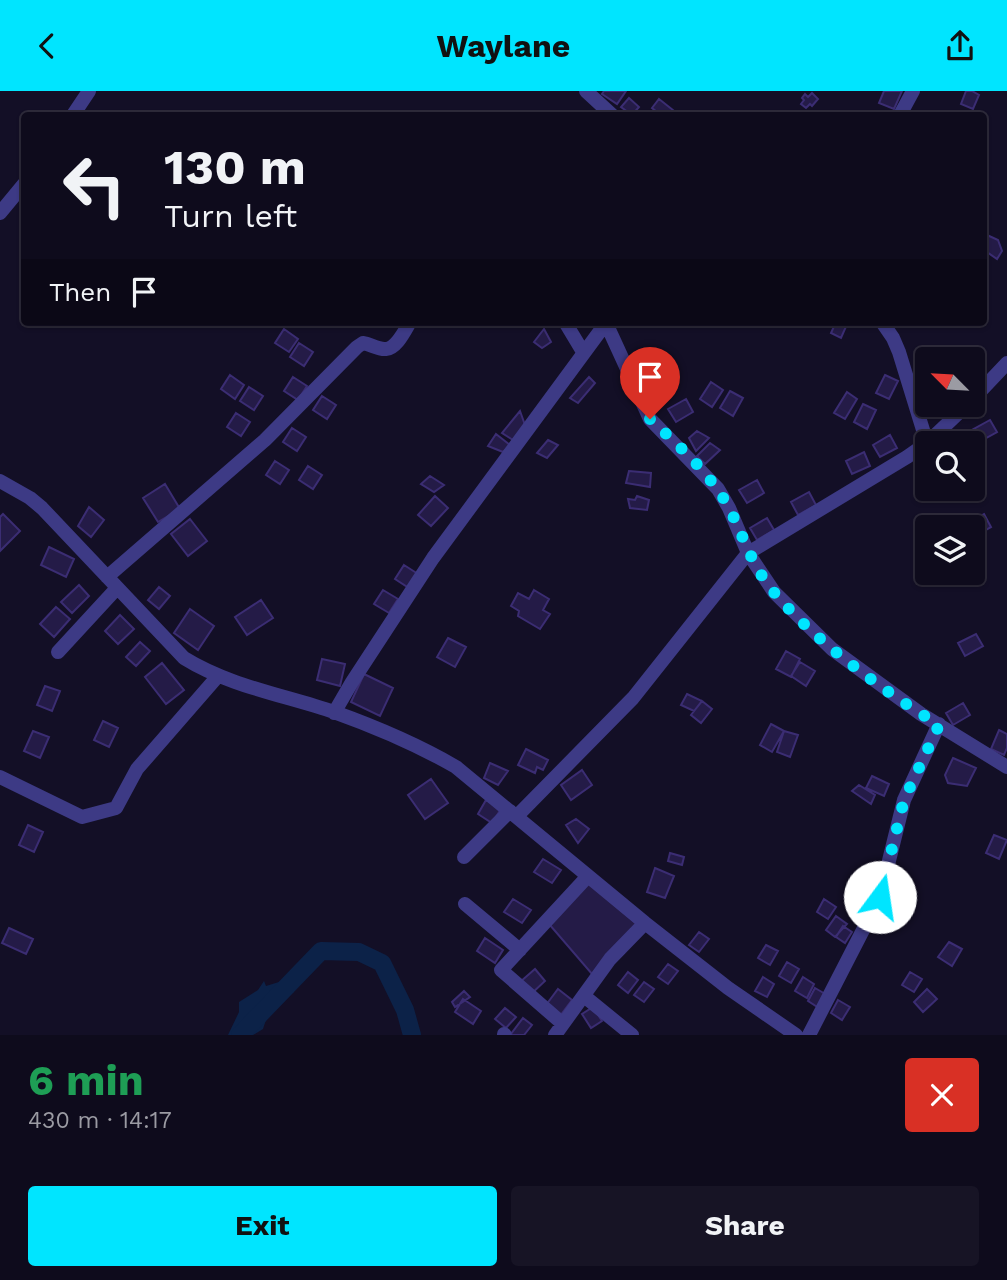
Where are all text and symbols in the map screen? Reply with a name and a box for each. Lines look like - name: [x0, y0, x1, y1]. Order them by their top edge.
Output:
- icon: back: [28, 27, 66, 65]
- text: Waylane: [437, 27, 570, 65]
- icon: share: [941, 27, 979, 65]
- text: 130 m: [164, 138, 306, 196]
- icon: left: [49, 140, 140, 231]
- text: Turn left: [164, 197, 297, 235]
- icon: arrive: [125, 273, 163, 311]
- text: Then: [49, 277, 111, 307]
- pin: [620, 347, 680, 419]
- north arrow: [915, 347, 985, 417]
- map controls: [915, 347, 985, 585]
- icon: arrive: [631, 358, 669, 396]
- button: search: [915, 431, 985, 501]
- button: layers: [915, 515, 985, 585]
- position arrow: [843, 860, 917, 934]
- text: 6 min: [28, 1056, 144, 1105]
- button: close: [905, 1058, 979, 1132]
- text: 430 m · 14:17: [28, 1107, 172, 1134]
- button: Exit: [28, 1186, 497, 1266]
- button: Share: [511, 1186, 979, 1266]

